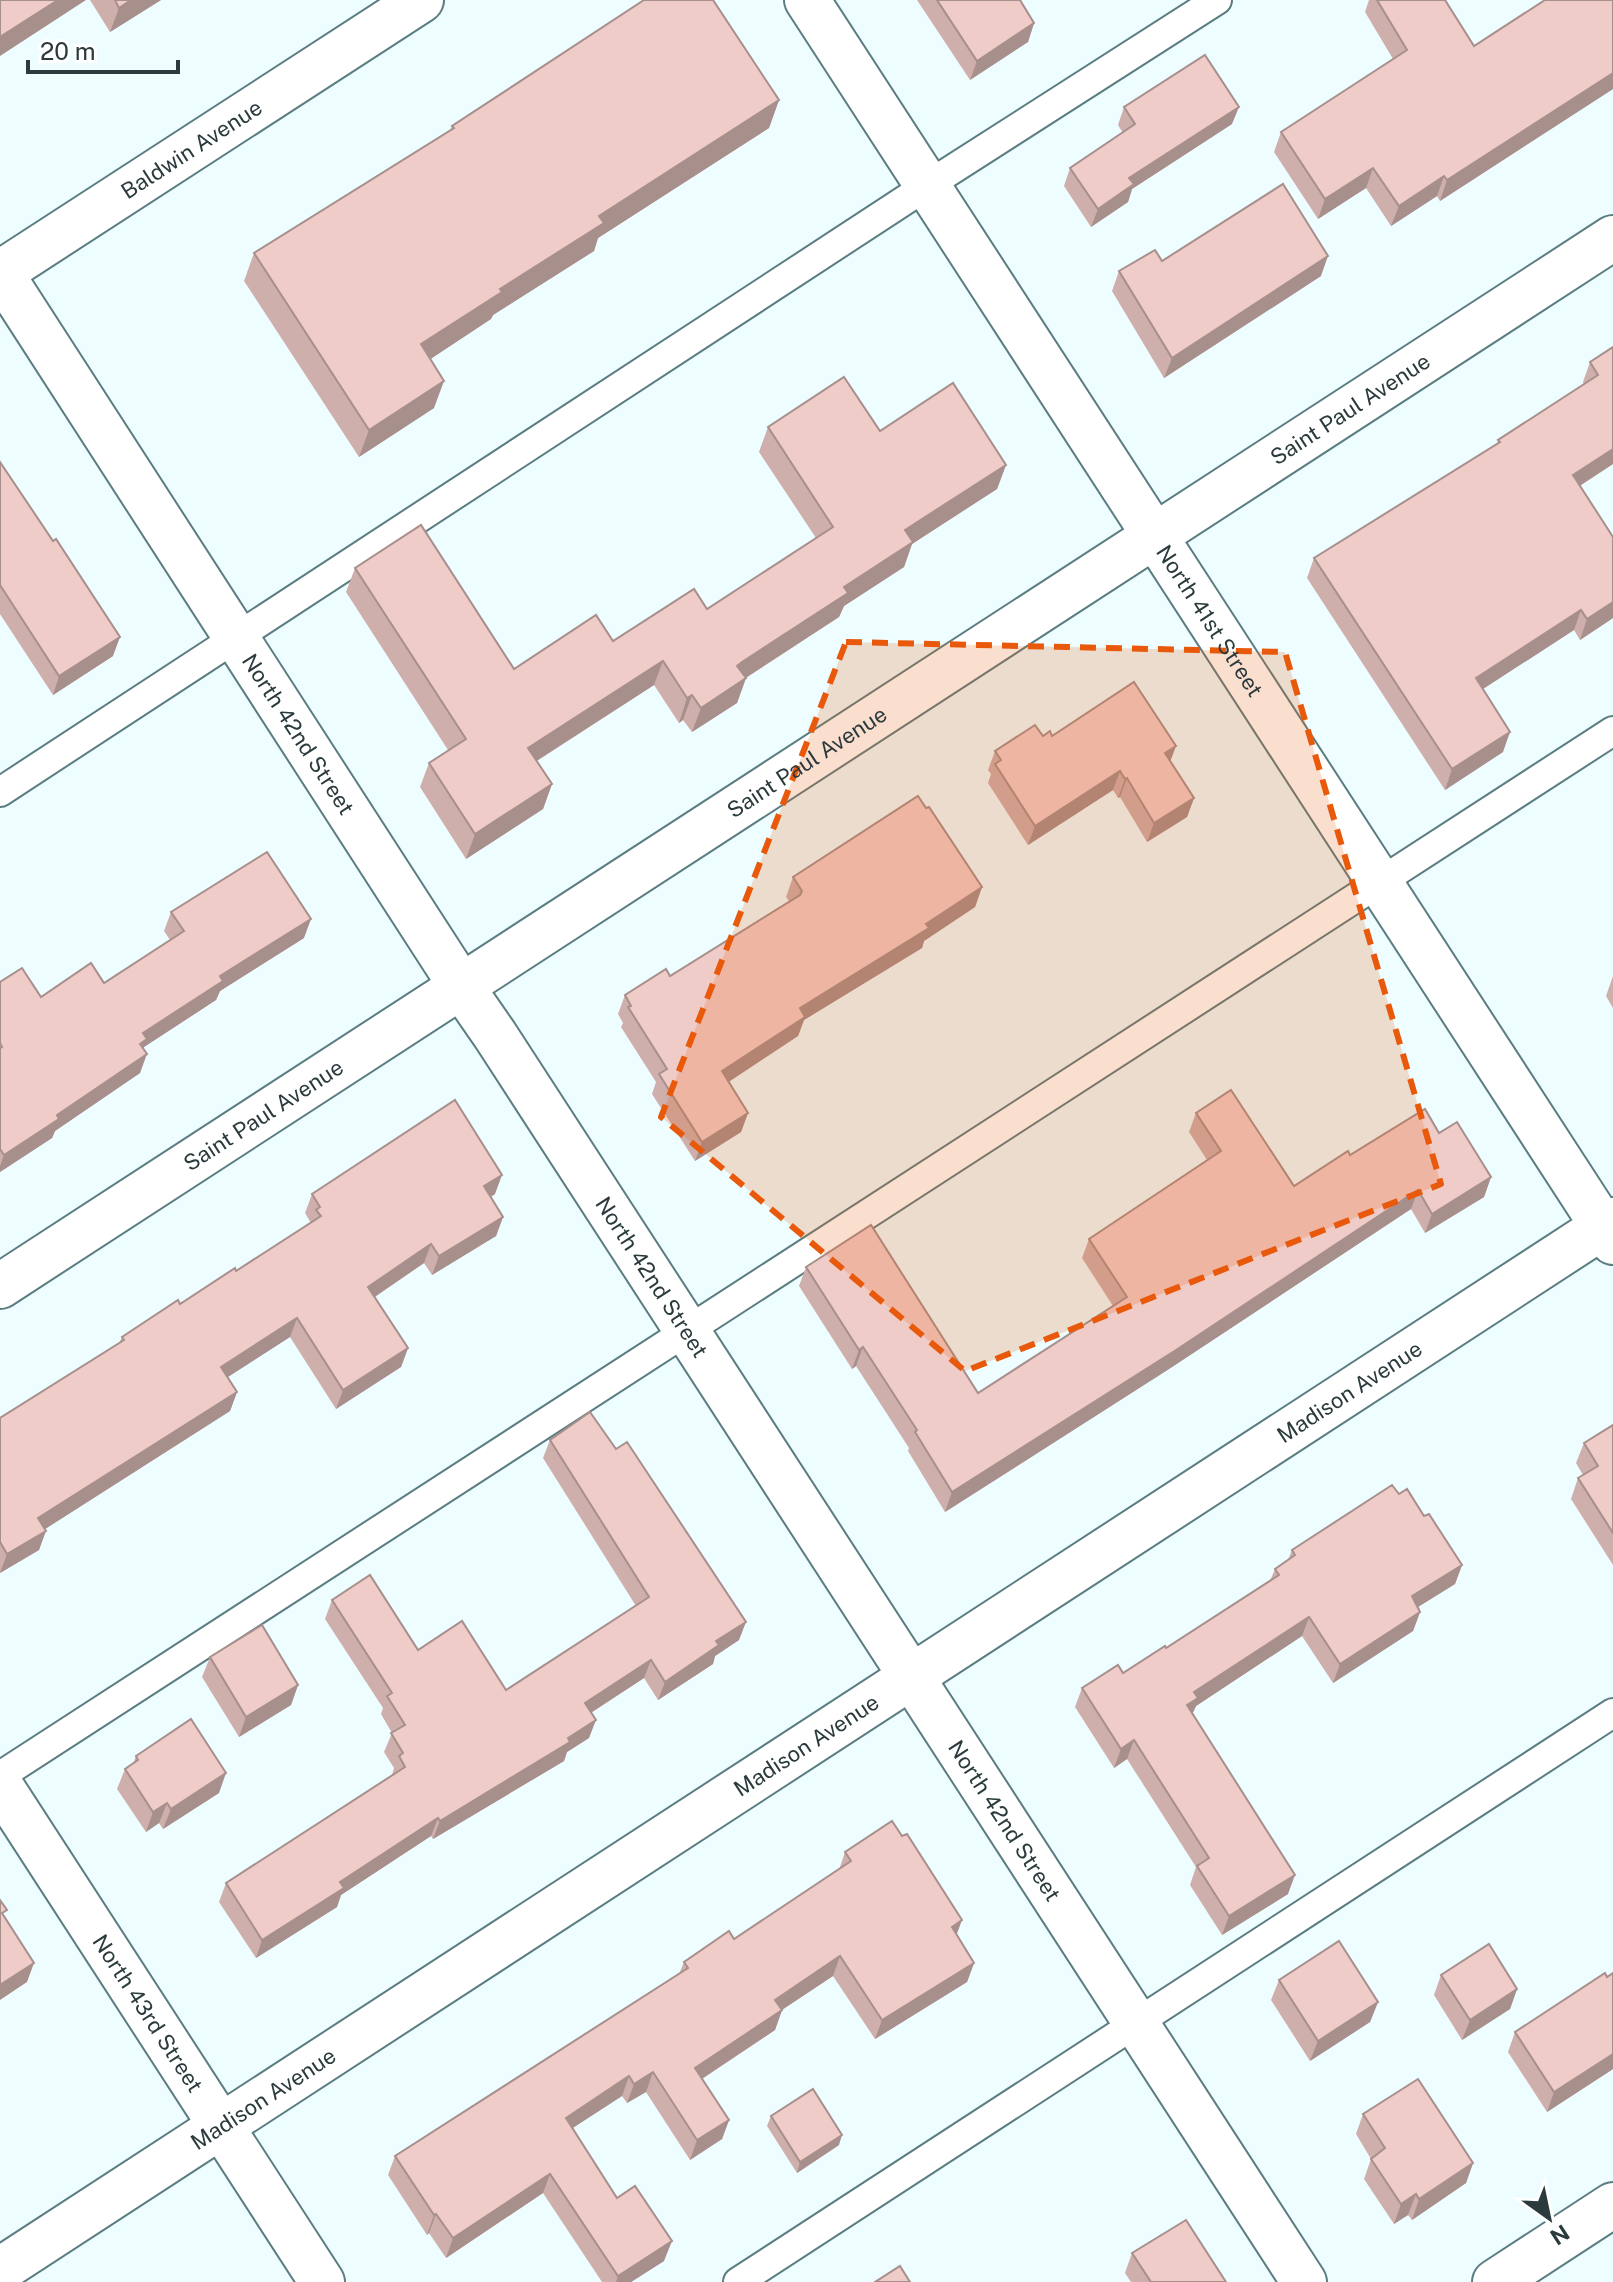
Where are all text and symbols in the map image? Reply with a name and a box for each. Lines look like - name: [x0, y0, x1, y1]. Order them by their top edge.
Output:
- scale bar: [28, 24, 178, 74]
- text: 20 m: [40, 37, 96, 65]
- street label: Baldwin Avenue: [116, 94, 267, 204]
- street label: Saint Paul Avenue: [1265, 348, 1435, 470]
- street label: North 41st Street: [1151, 540, 1269, 702]
- street label: North 42nd Street: [237, 649, 360, 819]
- street label: Saint Paul Avenue: [722, 701, 891, 823]
- street label: Saint Paul Avenue: [179, 1054, 348, 1176]
- street label: North 42nd Street: [590, 1192, 714, 1362]
- street label: Madison Avenue: [1272, 1335, 1427, 1448]
- street label: Madison Avenue: [729, 1689, 884, 1802]
- street label: North 42nd Street: [943, 1735, 1066, 1906]
- street label: North 43rd Street: [87, 1930, 208, 2097]
- street label: Madison Avenue: [186, 2042, 340, 2155]
- north arrow: [1509, 2178, 1589, 2258]
- text: N: [1546, 2219, 1574, 2250]

